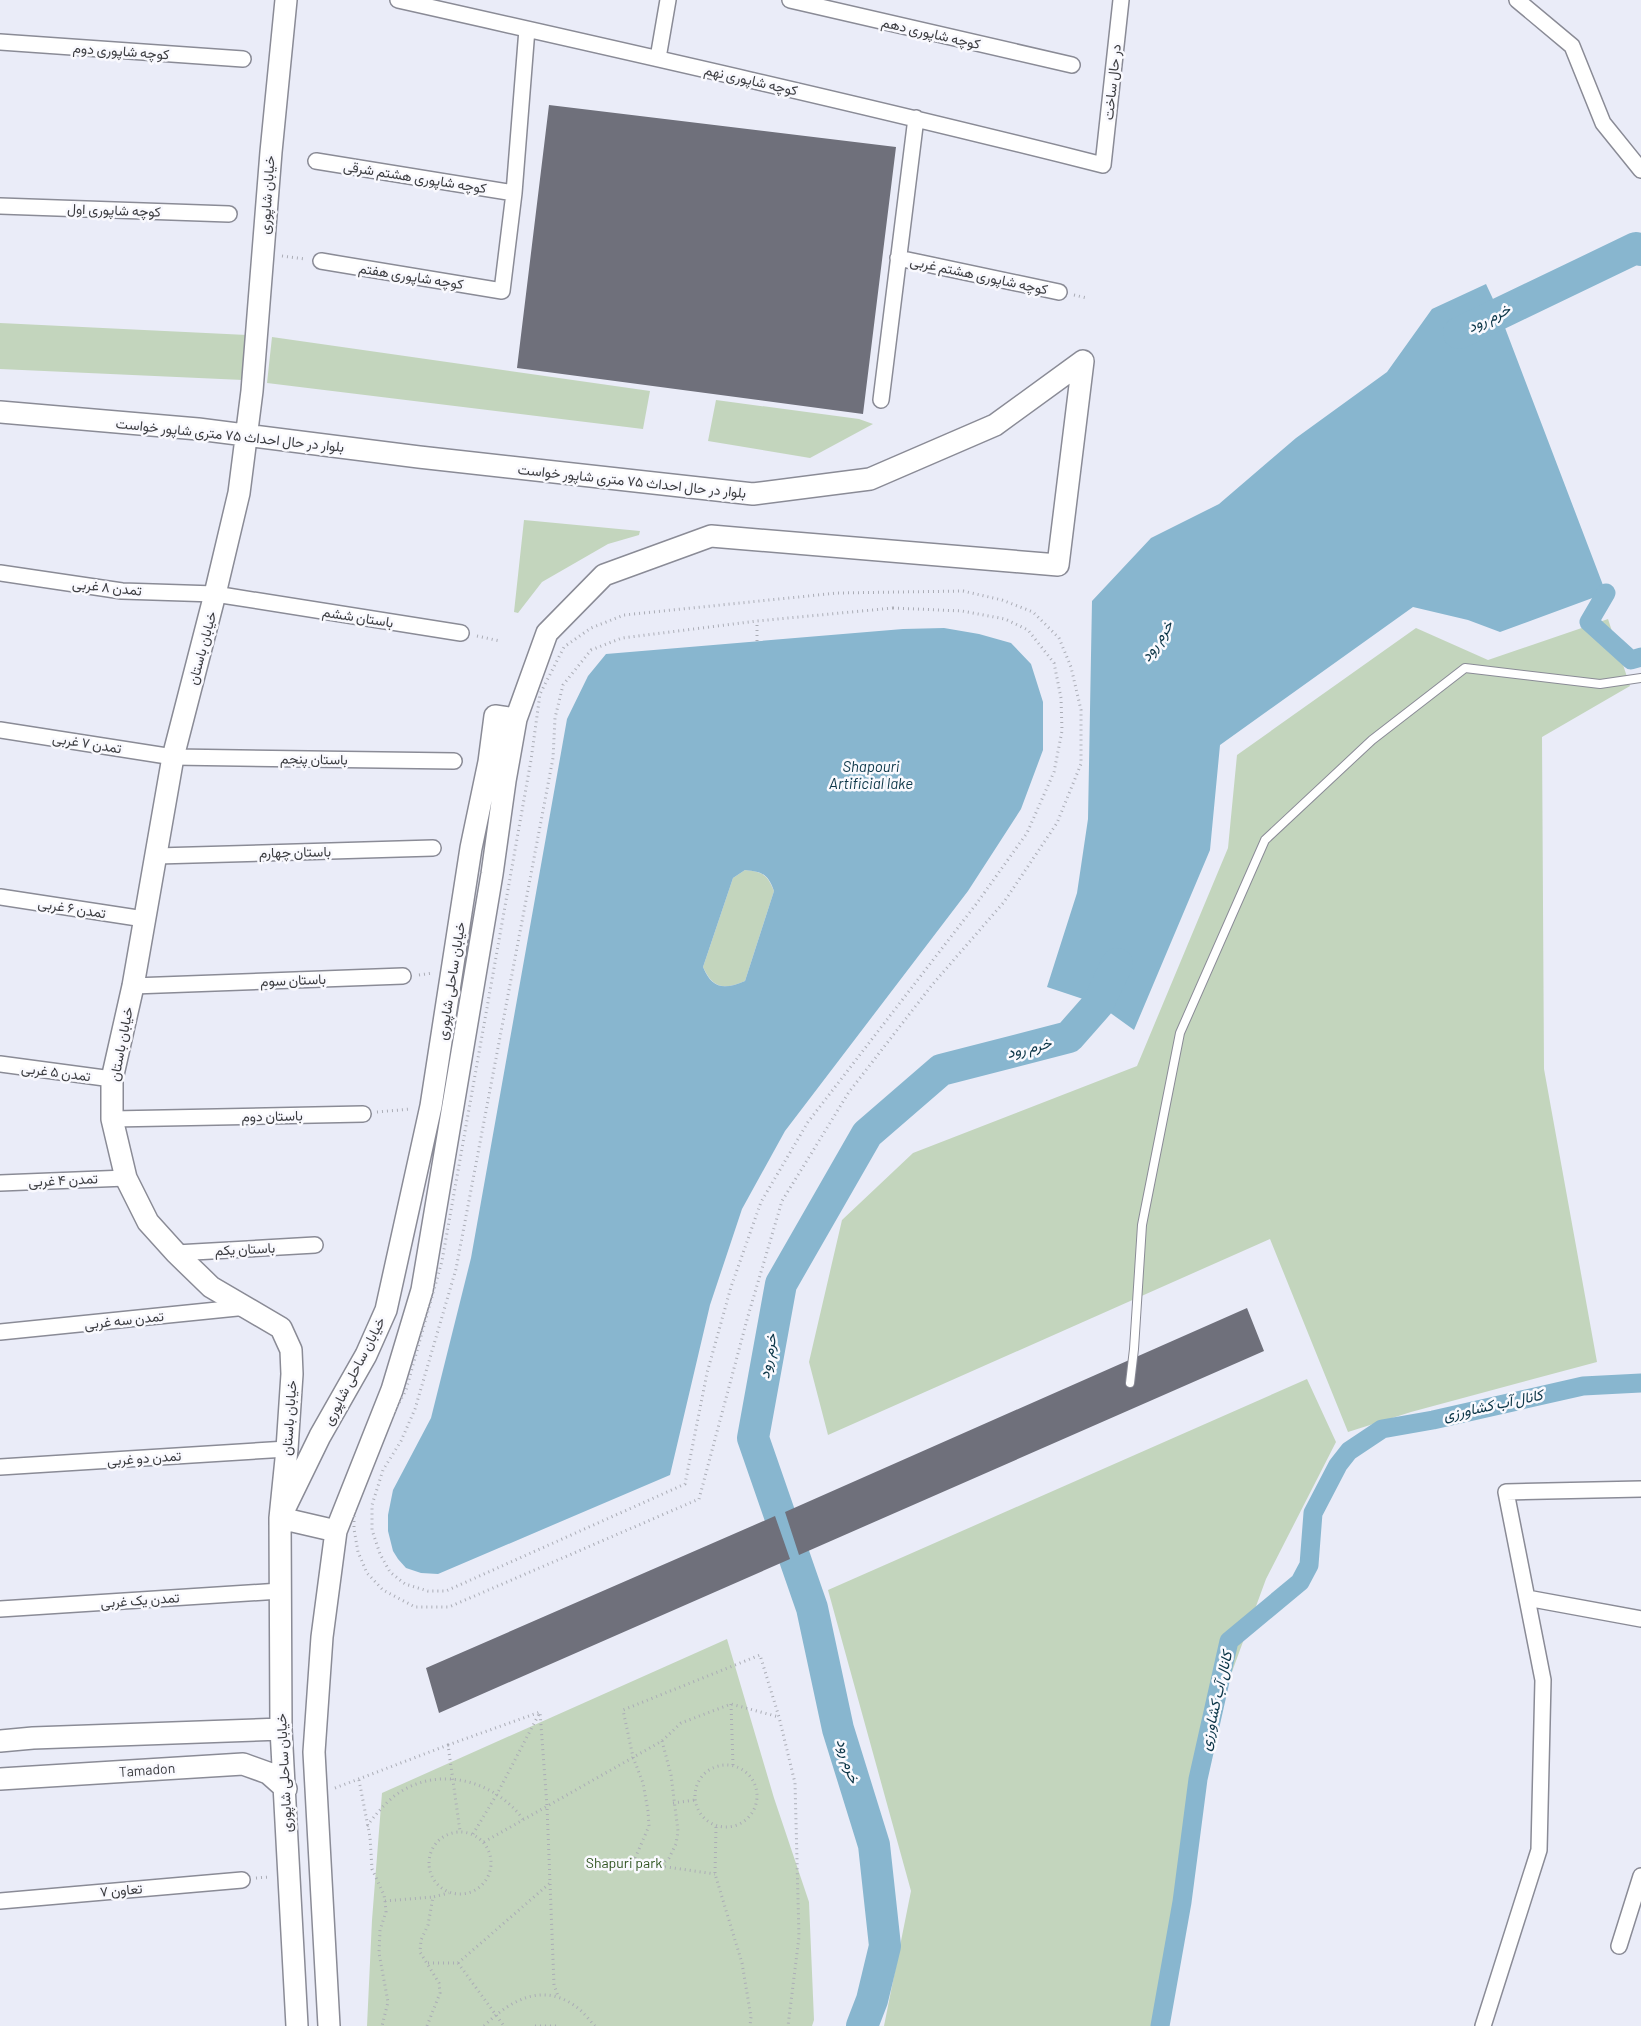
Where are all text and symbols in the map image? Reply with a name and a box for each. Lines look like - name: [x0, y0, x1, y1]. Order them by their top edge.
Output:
- street label: کوچه شاپوری دهم: [880, 13, 982, 54]
- street label: کوچه شاپوری دوم: [72, 39, 170, 64]
- street label: در حال ساخت: [1099, 43, 1126, 121]
- street label: کوچه شاپوری نهم: [702, 61, 799, 100]
- street label: خیابان شاپوری: [255, 155, 280, 235]
- street label: کوچه شاپوری هشتم شرقی: [342, 157, 488, 198]
- street label: کوچه شاپوری اول: [67, 199, 161, 222]
- street label: کوچه شاپوری هشتم غربی: [908, 252, 1050, 299]
- street label: کوچه شاپوری هفتم: [357, 259, 465, 294]
- water label: خرم رود: [1464, 299, 1515, 337]
- street label: بلوار در حال احداث ۷۵ متری شاپور خواست: [115, 414, 345, 457]
- street label: بلوار در حال احداث ۷۵ متری شاپور خواست: [517, 460, 747, 503]
- street label: تمدن ۸ غربی: [71, 574, 143, 600]
- street label: باستان ششم: [321, 602, 395, 632]
- street label: خیابان باستان: [184, 609, 220, 687]
- water label: خرم رود: [1136, 616, 1178, 665]
- street label: تمدن ۷ غربی: [51, 729, 123, 757]
- street label: باستان پنجم: [280, 749, 348, 770]
- water label: Shapouri Artificial lake: [829, 757, 913, 792]
- street label: باستان چهارم: [259, 842, 331, 863]
- street label: تمدن ۶ غربی: [37, 894, 107, 922]
- street label: خیابان ساحلی شاپوری: [433, 921, 470, 1041]
- street label: باستان سوم: [260, 970, 326, 990]
- street label: خیابان باستان: [105, 1005, 137, 1083]
- water label: خرم رود: [1005, 1033, 1054, 1063]
- street label: تمدن ۵ غربی: [20, 1059, 92, 1085]
- street label: باستان دوم: [241, 1106, 303, 1126]
- street label: تمدن ۴ غربی: [28, 1169, 98, 1191]
- street label: باستان یکم: [214, 1238, 276, 1260]
- street label: تمدن سه غربی: [83, 1307, 165, 1333]
- street label: خیابان ساحلی شاپوری: [319, 1314, 390, 1429]
- water label: خرم رود: [754, 1331, 782, 1380]
- street label: خیابان باستان: [277, 1380, 301, 1456]
- water label: کانال آب کشاورزی: [1441, 1384, 1547, 1424]
- street label: تمدن دو غربی: [106, 1446, 182, 1470]
- street label: تمدن یک غربی: [100, 1588, 180, 1612]
- water label: کانال آب کشاورزی: [1195, 1647, 1237, 1752]
- street label: خیابان ساحلی شاپوری: [272, 1713, 297, 1833]
- water label: خرم رود: [832, 1736, 864, 1786]
- street label: Tamadon: [118, 1759, 176, 1780]
- park label: Shapuri park: [586, 1854, 662, 1871]
- street label: تعاون ۷: [99, 1879, 143, 1901]

